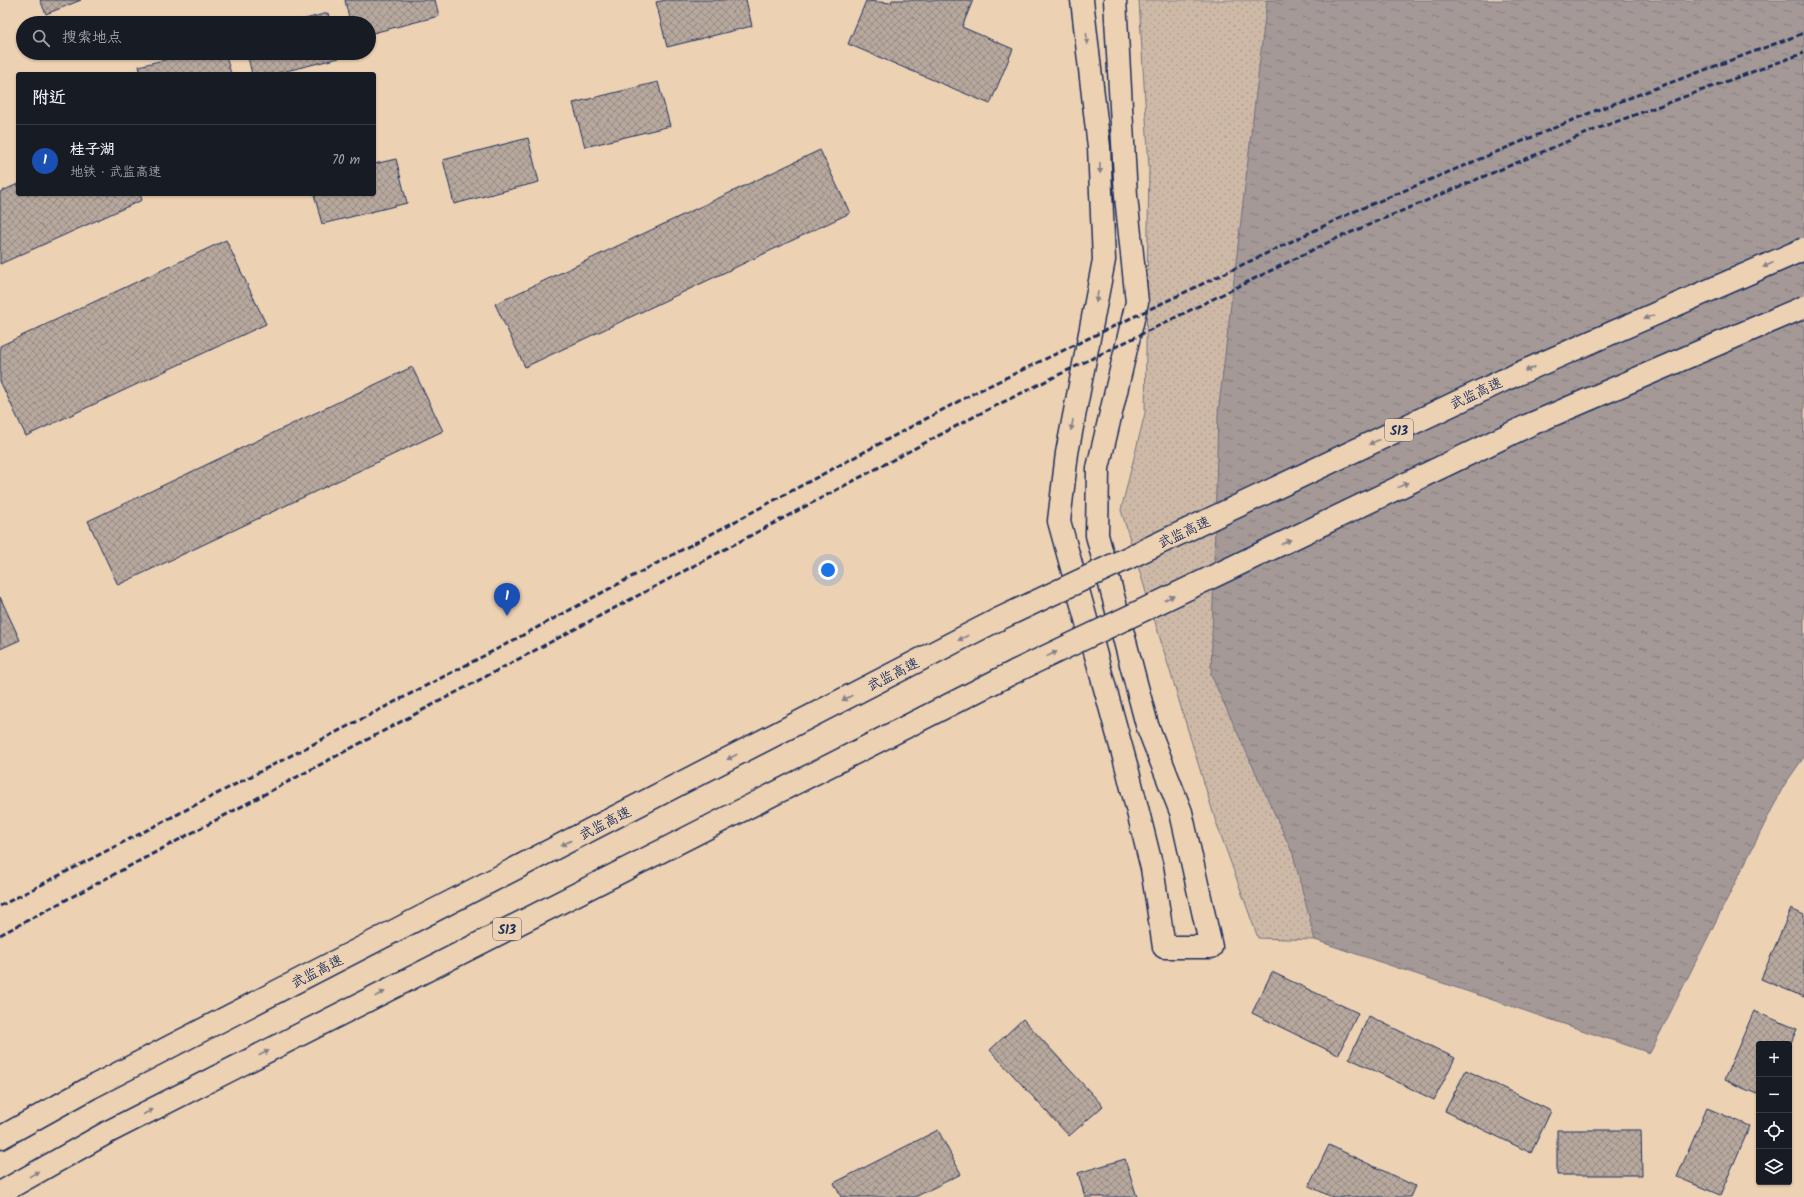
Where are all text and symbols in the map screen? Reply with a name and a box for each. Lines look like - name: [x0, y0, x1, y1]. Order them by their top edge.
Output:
- search box: [16, 16, 376, 60]
- text: 搜索地点: [62, 26, 122, 50]
- icon: search: [30, 27, 52, 49]
- one-way arrow: [1083, 33, 1090, 45]
- text: 附近: [32, 85, 66, 112]
- text: 桂子湖: [70, 138, 115, 162]
- text: 1: [43, 150, 47, 171]
- text: 70 m: [332, 150, 360, 171]
- text: 地铁 · 武监高速: [70, 162, 162, 183]
- one-way arrow: [1097, 162, 1103, 175]
- one-way arrow: [1763, 262, 1774, 268]
- one-way arrow: [1093, 291, 1099, 303]
- one-way arrow: [1643, 314, 1655, 320]
- one-way arrow: [1524, 366, 1535, 372]
- street label: 武监高速: [1446, 372, 1506, 416]
- one-way arrow: [1069, 419, 1075, 431]
- road number: S13: [1385, 419, 1413, 441]
- one-way arrow: [1368, 439, 1380, 445]
- one-way arrow: [1398, 482, 1409, 488]
- street label: 武监高速: [1154, 511, 1214, 555]
- one-way arrow: [1280, 539, 1292, 545]
- your location: [818, 560, 838, 580]
- pin: 1: [494, 583, 520, 616]
- one-way arrow: [1163, 595, 1175, 601]
- one-way arrow: [957, 635, 969, 641]
- one-way arrow: [1046, 651, 1057, 657]
- street label: 武监高速: [864, 652, 923, 697]
- one-way arrow: [841, 694, 853, 701]
- one-way arrow: [726, 754, 737, 760]
- street label: 武监高速: [576, 801, 635, 846]
- one-way arrow: [561, 839, 572, 846]
- road number: S13: [493, 918, 521, 940]
- street label: 武监高速: [288, 949, 347, 994]
- one-way arrow: [374, 991, 386, 997]
- map controls: [1756, 1041, 1792, 1185]
- button: +: [1756, 1041, 1792, 1077]
- one-way arrow: [258, 1050, 270, 1056]
- button: −: [1756, 1077, 1792, 1113]
- one-way arrow: [142, 1108, 154, 1115]
- button: locate: [1756, 1113, 1792, 1149]
- button: layers: [1756, 1149, 1792, 1185]
- one-way arrow: [28, 1170, 40, 1177]

